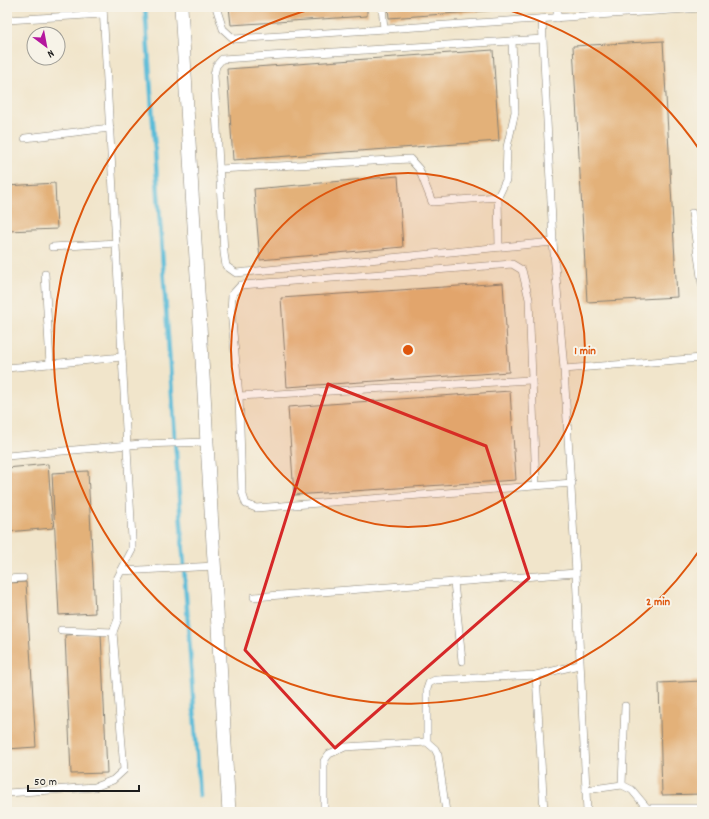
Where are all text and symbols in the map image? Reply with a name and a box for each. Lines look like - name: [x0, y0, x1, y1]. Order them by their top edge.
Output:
- north arrow: [26, 26, 66, 66]
- text: N: [43, 45, 57, 61]
- centre of rings: [401, 343, 415, 357]
- text: 1 min: [574, 343, 596, 360]
- text: 2 min: [646, 594, 670, 611]
- scale bar: [28, 767, 139, 793]
- text: 50 m: [34, 774, 57, 791]

